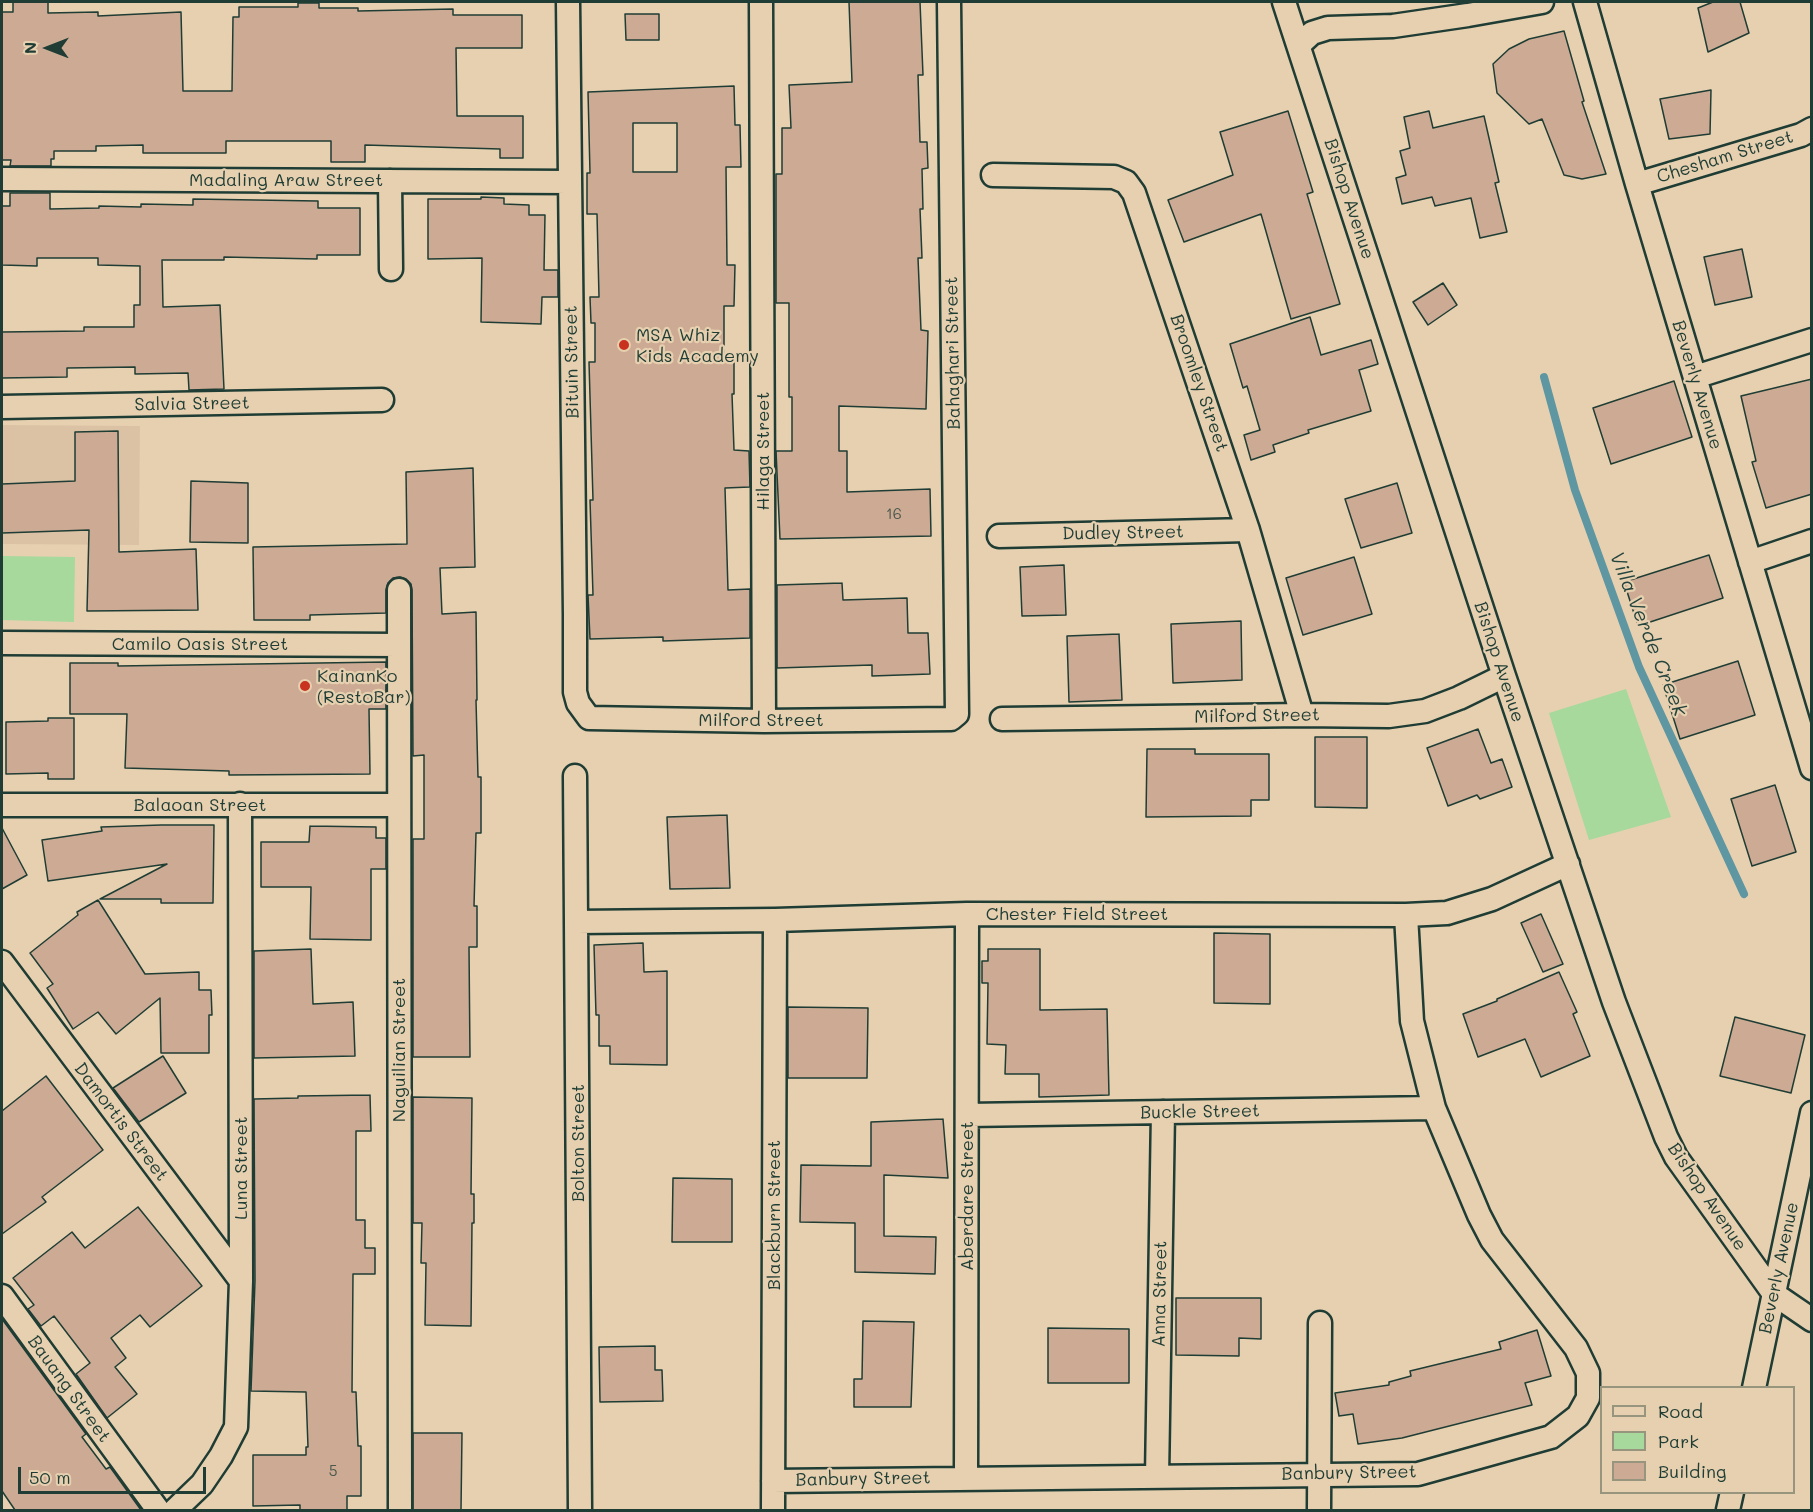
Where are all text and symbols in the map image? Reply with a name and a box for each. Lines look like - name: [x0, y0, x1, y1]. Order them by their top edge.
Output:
- north arrow: [18, 18, 78, 78]
- text: N: [19, 42, 40, 54]
- street label: Chesham Street: [1654, 126, 1796, 188]
- street label: Bishop Avenue: [1319, 136, 1379, 262]
- street label: Madaling Araw Street: [189, 169, 383, 191]
- street label: Bahaghari Street: [941, 276, 965, 430]
- street label: Bituin Street: [560, 305, 584, 419]
- street label: Broomley Street: [1165, 311, 1233, 455]
- street label: Beverly Avenue: [1667, 318, 1727, 452]
- place label: MSA Whiz Kids Academy: [636, 324, 759, 366]
- marker: MSA Whiz Kids Academy: [617, 338, 631, 352]
- street label: Salvia Street: [134, 392, 250, 416]
- street label: Hilaga Street: [752, 392, 774, 510]
- house number: 16: [886, 505, 902, 523]
- street label: Dudley Street: [1062, 521, 1184, 545]
- water label: Villa Verde Creek: [1604, 548, 1692, 720]
- street label: Bishop Avenue: [1469, 599, 1529, 725]
- street label: Camilo Oasis Street: [112, 633, 288, 655]
- place label: KainanKo (RestoBar): [317, 665, 411, 708]
- marker: KainanKo (RestoBar): [298, 679, 312, 693]
- street label: Milford Street: [1194, 704, 1320, 728]
- street label: Milford Street: [698, 709, 824, 731]
- street label: Balaoan Street: [133, 794, 267, 816]
- street label: Chester Field Street: [986, 903, 1168, 925]
- street label: Naguilian Street: [388, 978, 410, 1122]
- street label: Damortis Street: [69, 1058, 173, 1186]
- street label: Bolton Street: [567, 1084, 589, 1202]
- street label: Buckle Street: [1140, 1100, 1260, 1124]
- street label: Luna Street: [230, 1116, 252, 1220]
- street label: Aberdare Street: [956, 1121, 978, 1271]
- street label: Bishop Avenue: [1663, 1139, 1751, 1255]
- street label: Blackburn Street: [763, 1140, 785, 1290]
- street label: Beverly Avenue: [1755, 1200, 1803, 1336]
- street label: Anna Street: [1148, 1240, 1172, 1348]
- street label: Bauang Street: [23, 1331, 115, 1447]
- legend: [1600, 1386, 1795, 1494]
- text: Road: [1658, 1399, 1703, 1423]
- text: Park: [1658, 1429, 1699, 1453]
- scale bar: [21, 1455, 208, 1493]
- text: Building: [1658, 1459, 1726, 1483]
- street label: Banbury Street: [1281, 1461, 1417, 1485]
- house number: 5: [329, 1462, 337, 1480]
- text: 50 m: [29, 1465, 71, 1489]
- street label: Banbury Street: [795, 1467, 931, 1491]

